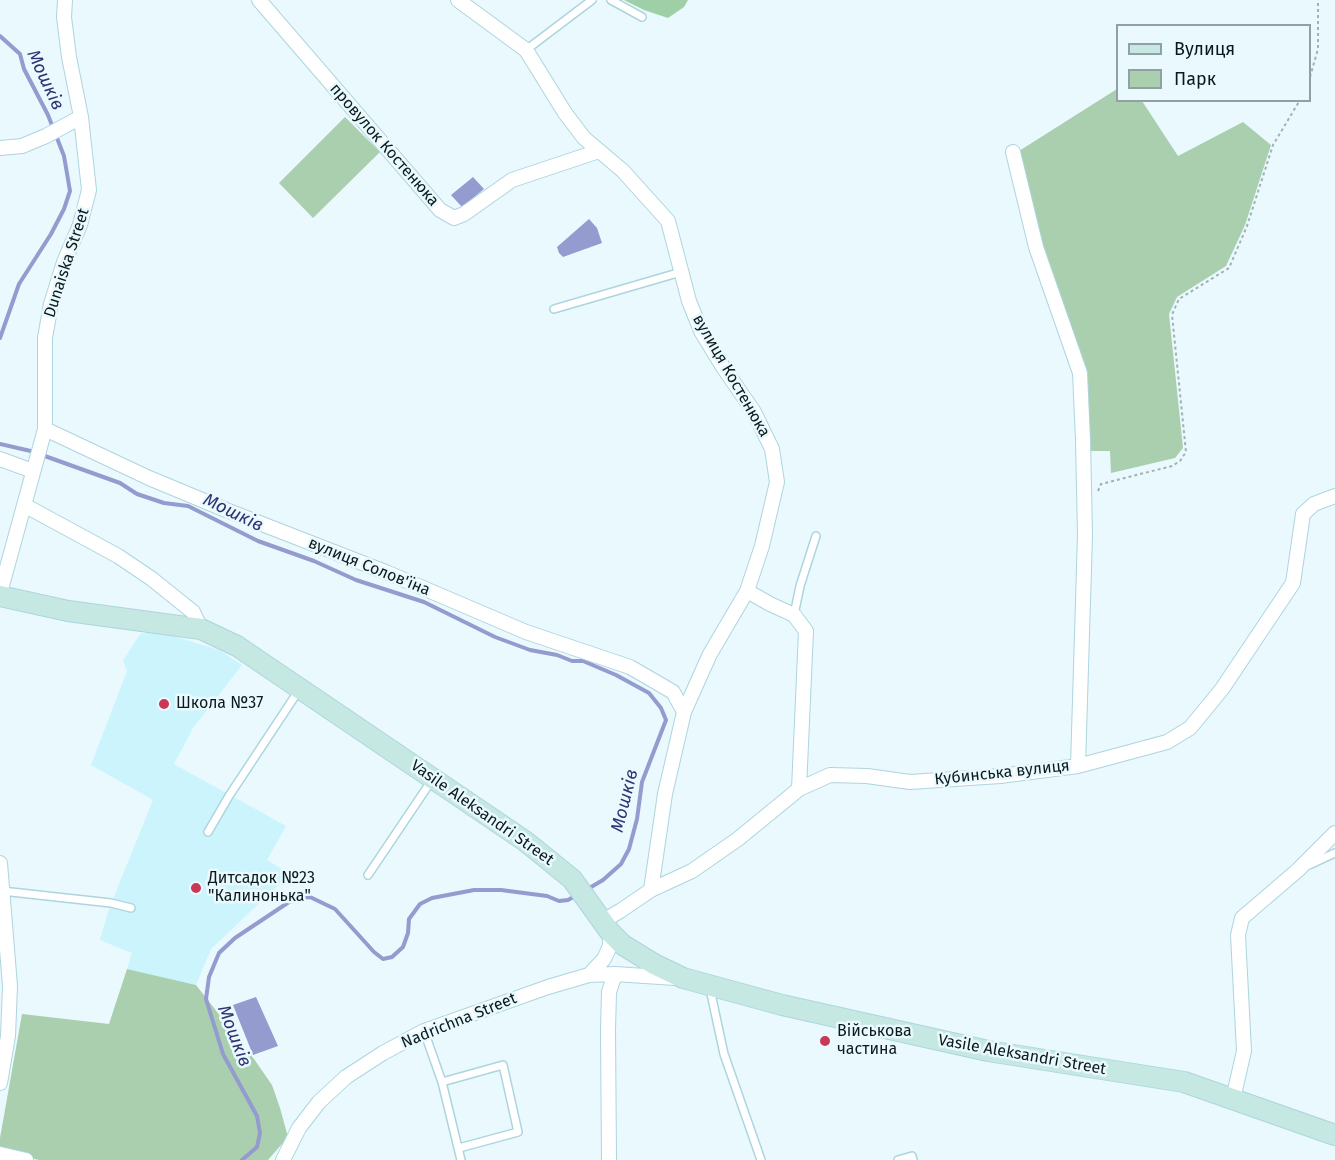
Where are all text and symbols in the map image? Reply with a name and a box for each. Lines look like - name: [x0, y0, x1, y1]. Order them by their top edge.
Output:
- legend: [1116, 24, 1311, 102]
- text: Вулиця: [1174, 38, 1235, 60]
- water label: Мошків: [22, 47, 68, 113]
- text: Парк: [1174, 68, 1216, 90]
- street label: провулок Костенюка: [325, 80, 443, 210]
- street label: Dunaiska Street: [40, 206, 94, 320]
- street label: вулиця Костенюка: [688, 311, 774, 441]
- water label: Мошків: [200, 489, 266, 537]
- street label: вулиця Солов'їна: [305, 534, 433, 600]
- place label: Школа №37: [176, 694, 263, 714]
- marker: Школа №37: [157, 697, 171, 711]
- street label: Vasile Aleksandri Street: [407, 756, 557, 870]
- street label: Кубинська вулиця: [933, 756, 1071, 790]
- water label: Мошків: [607, 767, 643, 835]
- place label: Дитсадок №23 "Калинонька": [208, 869, 315, 907]
- marker: Дитсадок №23 "Калинонька": [189, 881, 203, 895]
- street label: Nadrichna Street: [399, 989, 519, 1053]
- water label: Мошків: [212, 1002, 256, 1070]
- place label: Військова частина: [837, 1022, 912, 1060]
- street label: Vasile Aleksandri Street: [936, 1031, 1108, 1079]
- marker: Військова частина: [818, 1034, 832, 1048]

